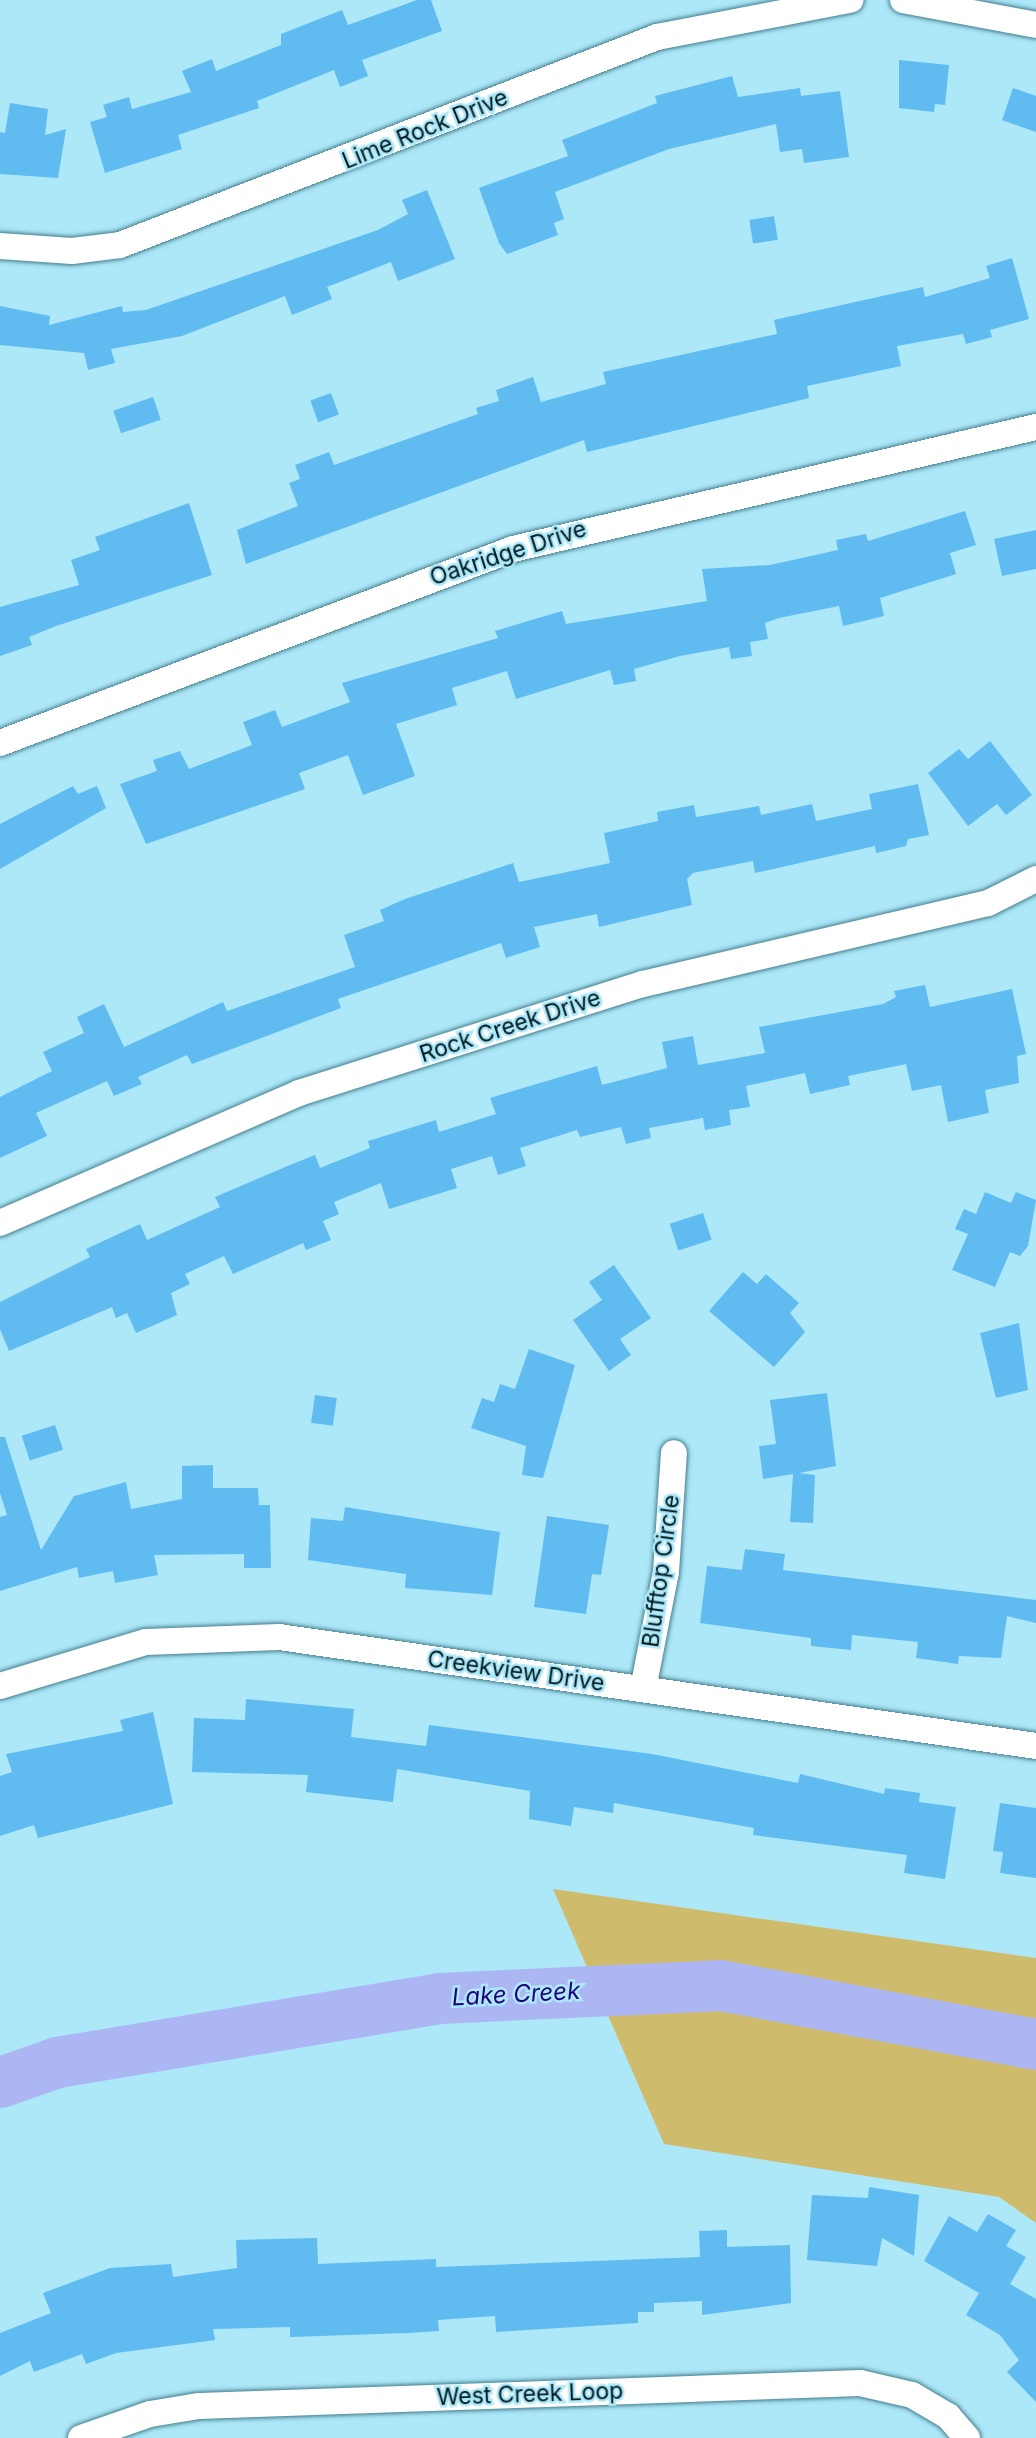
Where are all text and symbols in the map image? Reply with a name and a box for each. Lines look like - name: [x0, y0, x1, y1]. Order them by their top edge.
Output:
- street label: Lime Rock Drive: [338, 83, 512, 175]
- street label: Oakridge Drive: [426, 515, 590, 591]
- street label: Rock Creek Drive: [416, 984, 604, 1068]
- street label: Blufftop Circle: [637, 1493, 685, 1649]
- street label: Creekview Drive: [426, 1645, 606, 1697]
- water label: Lake Creek: [451, 1976, 581, 2012]
- street label: West Creek Loop: [436, 2377, 624, 2411]

